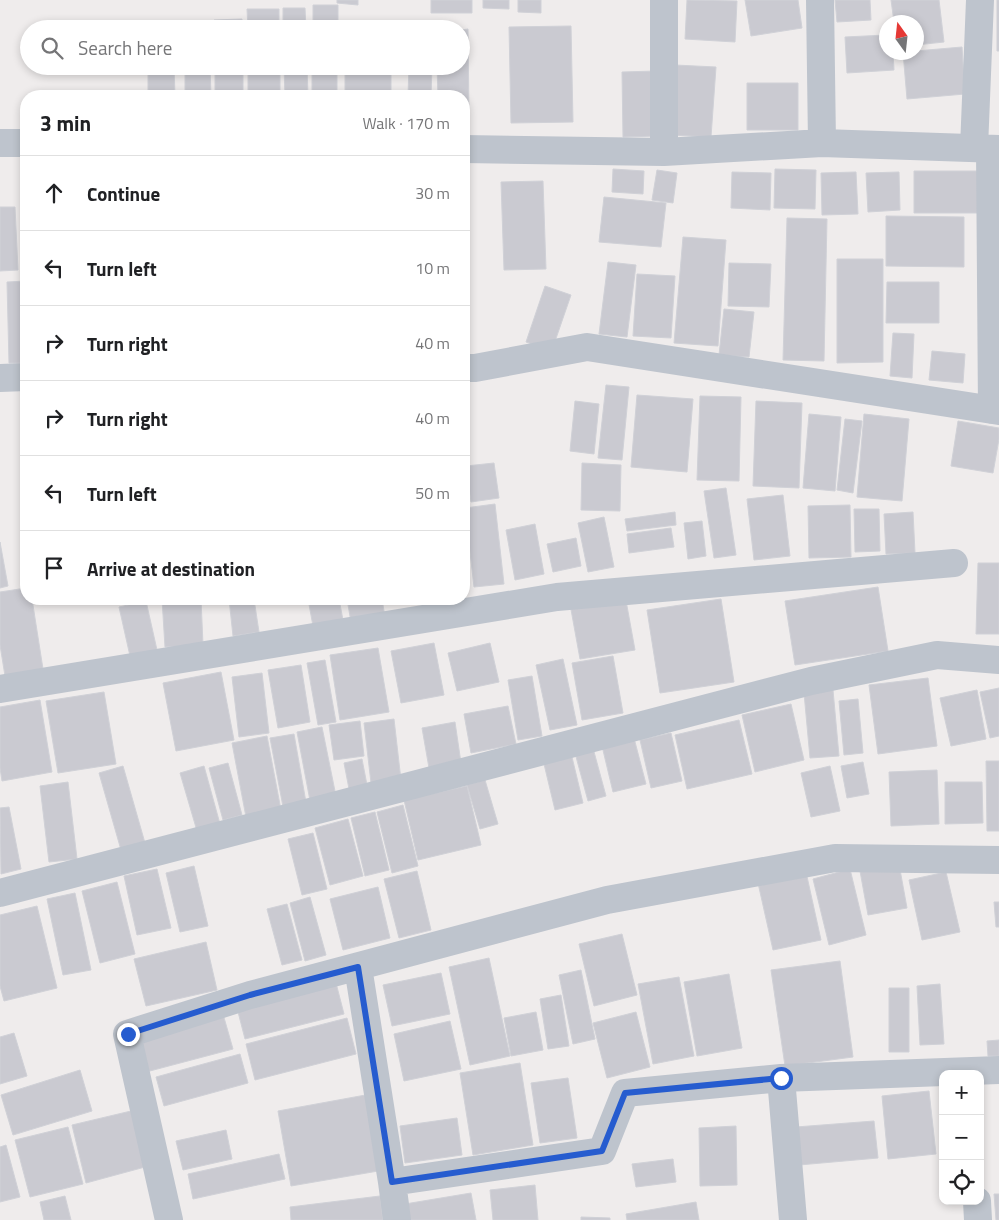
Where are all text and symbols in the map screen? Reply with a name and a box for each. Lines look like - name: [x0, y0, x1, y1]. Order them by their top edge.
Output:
- north arrow: [879, 15, 924, 60]
- search box: [20, 20, 470, 75]
- text: Search here: [78, 33, 172, 62]
- icon: search: [38, 34, 66, 62]
- text: 3 min: [40, 107, 91, 139]
- text: Walk · 170 m: [362, 111, 450, 135]
- icon: ahead: [40, 179, 68, 207]
- text: Continue: [87, 179, 160, 208]
- text: 30 m: [415, 181, 450, 205]
- icon: left: [40, 254, 68, 282]
- text: Turn left: [87, 254, 157, 283]
- text: 10 m: [415, 256, 450, 280]
- icon: right: [40, 329, 68, 357]
- text: Turn right: [87, 329, 168, 358]
- text: 40 m: [415, 331, 450, 355]
- icon: right: [40, 404, 68, 432]
- text: Turn right: [87, 404, 168, 433]
- text: 40 m: [415, 406, 450, 430]
- icon: left: [40, 479, 68, 507]
- text: Turn left: [87, 479, 157, 508]
- text: 50 m: [415, 481, 450, 505]
- icon: arrive: [40, 554, 68, 582]
- text: Arrive at destination: [87, 554, 255, 583]
- route end: [117, 1023, 140, 1046]
- route start: [770, 1067, 793, 1090]
- map controls: [939, 1070, 984, 1205]
- button: +: [939, 1070, 984, 1115]
- button: −: [939, 1115, 984, 1160]
- button: locate: [939, 1160, 984, 1205]

